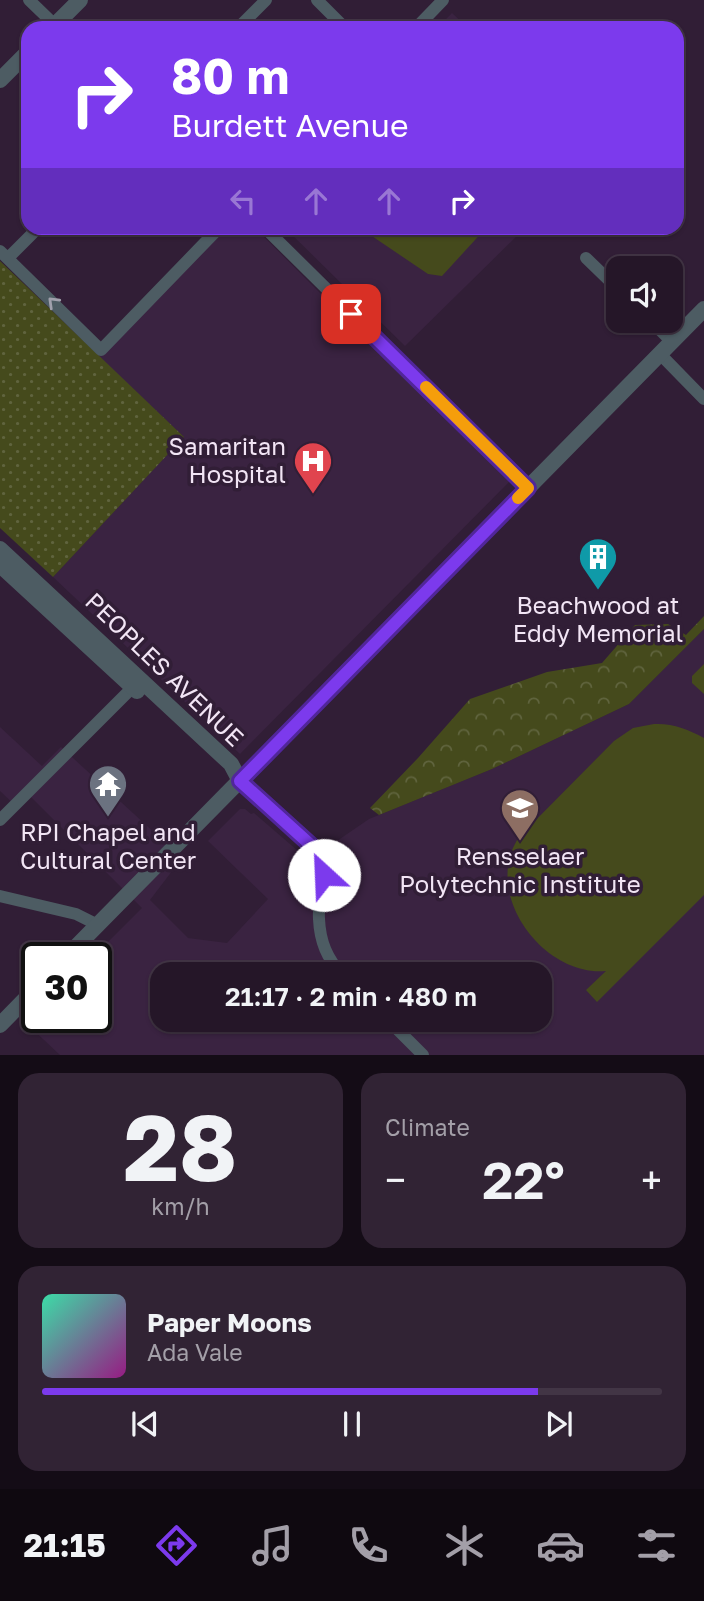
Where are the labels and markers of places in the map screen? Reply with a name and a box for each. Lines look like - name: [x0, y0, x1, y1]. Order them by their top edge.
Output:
- pin: [321, 284, 381, 344]
- place label: Samaritan Hospital: [169, 431, 286, 488]
- hospital icon: Samaritan Hospital: [292, 440, 334, 495]
- building icon: Beachwood at Eddy Memorial: [577, 536, 619, 591]
- place label: Beachwood at Eddy Memorial: [513, 590, 683, 647]
- temple icon: RPI Chapel and Cultural Center: [87, 763, 129, 818]
- school or university icon: Rensselaer Polytechnic Institute: [499, 787, 541, 842]
- place label: RPI Chapel and Cultural Center: [20, 817, 196, 874]
- place label: Rensselaer Polytechnic Institute: [399, 841, 641, 898]

